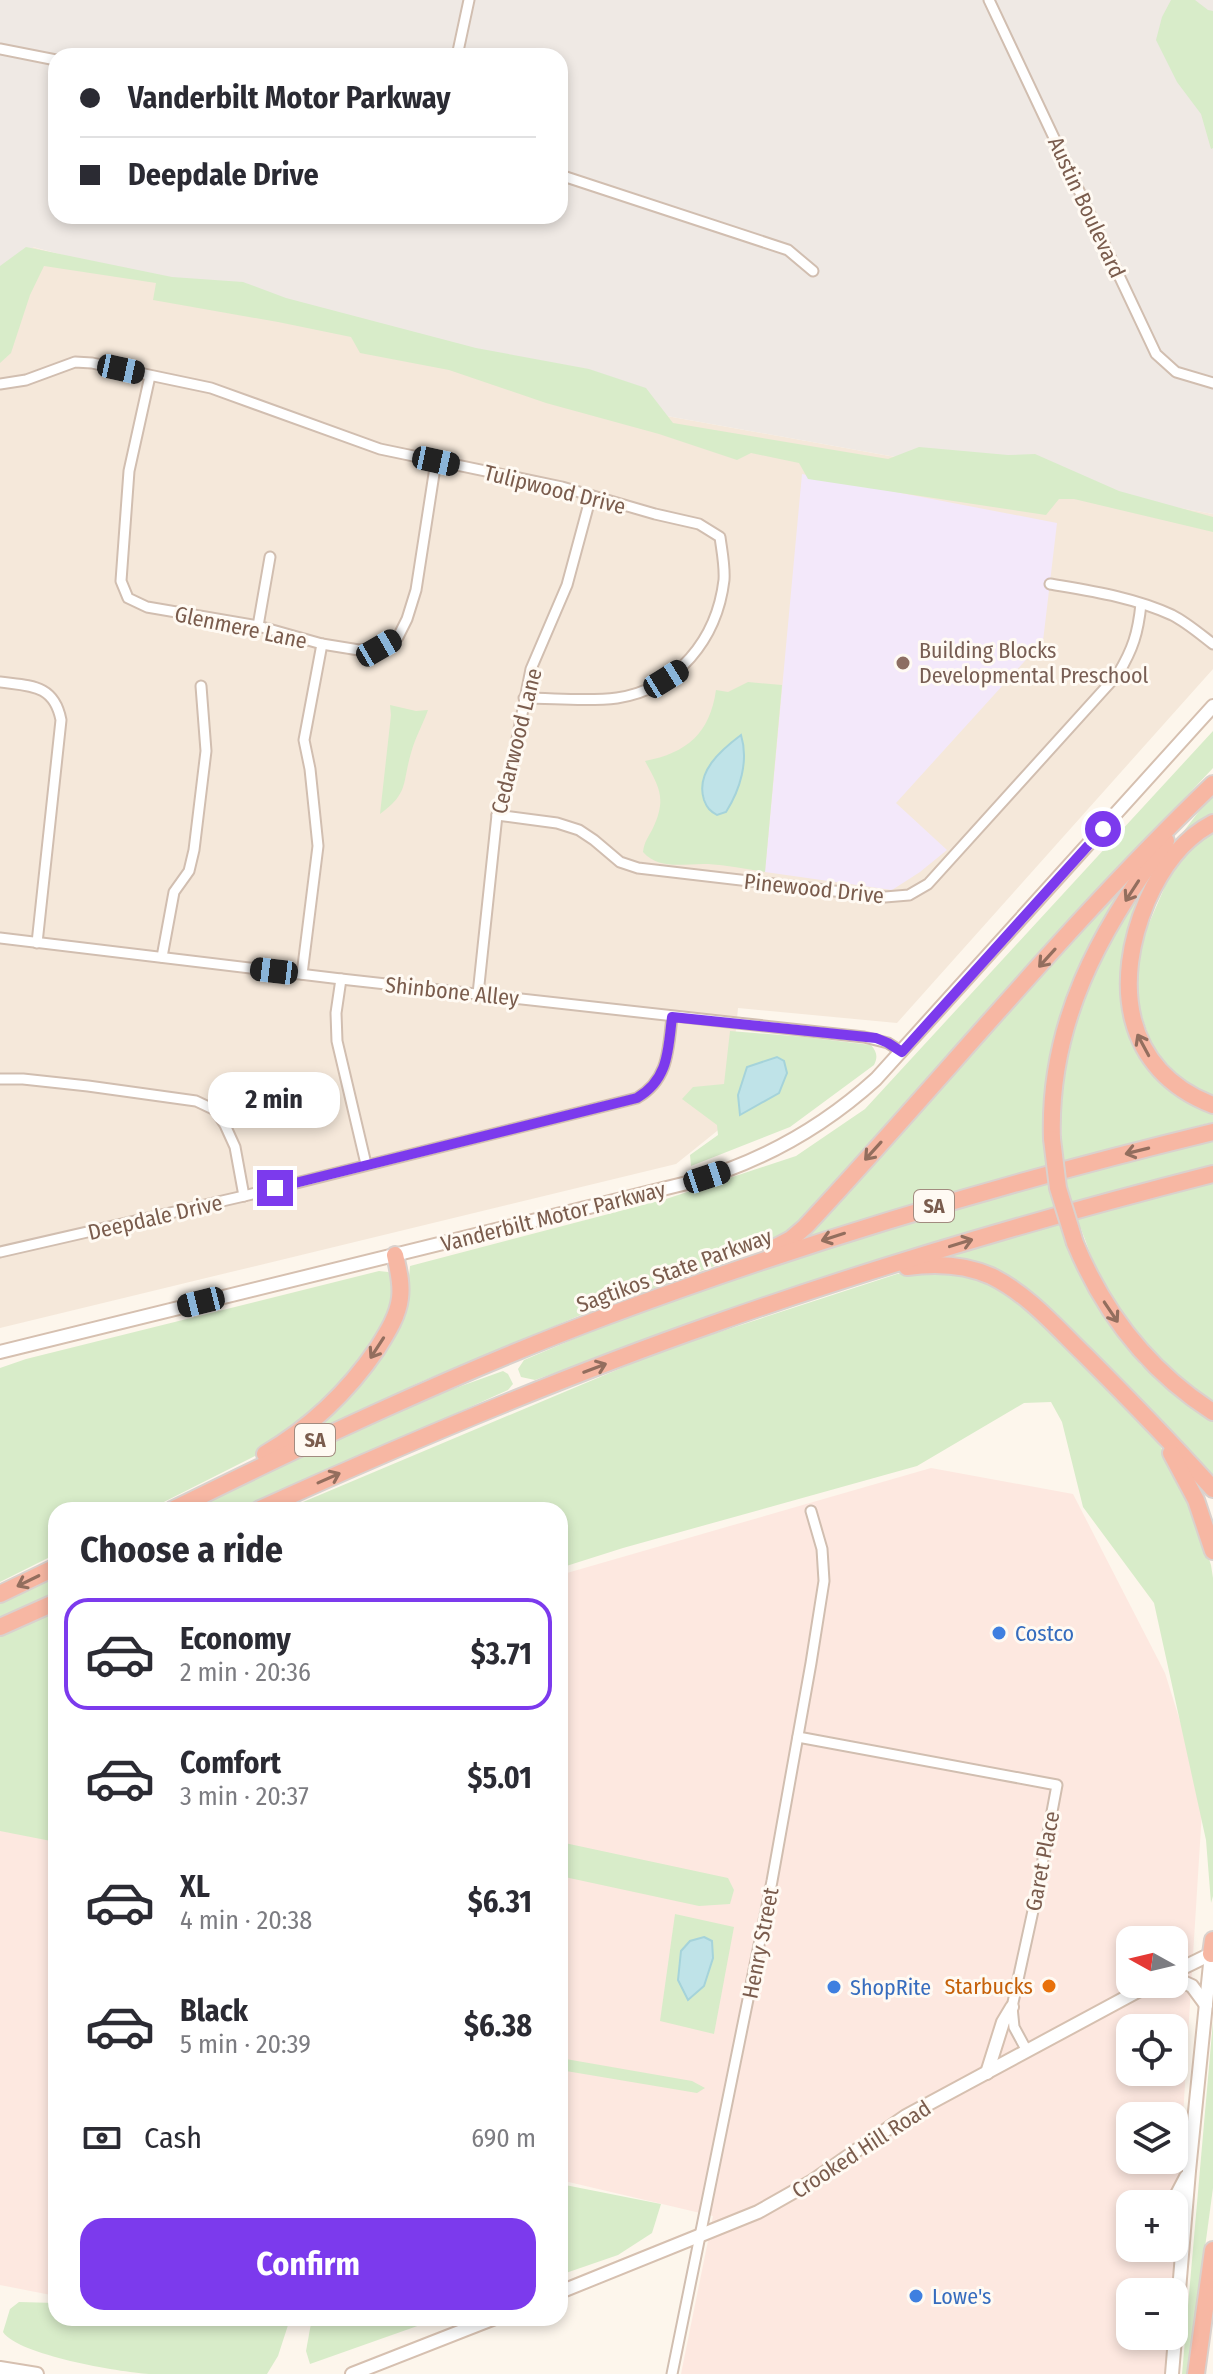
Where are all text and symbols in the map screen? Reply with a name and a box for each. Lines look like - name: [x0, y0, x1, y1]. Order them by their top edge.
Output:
- text: Vanderbilt Motor Parkway: [128, 80, 451, 116]
- street label: Austin Boulevard: [1042, 132, 1131, 282]
- text: Deepdale Drive: [128, 157, 319, 193]
- car: [95, 352, 147, 386]
- car: [410, 444, 462, 478]
- street label: Tulipwood Drive: [481, 459, 628, 520]
- street label: Glenmere Lane: [172, 600, 309, 655]
- car: [352, 626, 406, 670]
- place label: Building Blocks Developmental Preschool: [919, 637, 1149, 689]
- marker: Building Blocks Developmental Preschool: [894, 654, 912, 672]
- car: [639, 656, 693, 702]
- street label: Cedarwood Lane: [485, 665, 548, 817]
- route start: [1085, 811, 1121, 847]
- street label: Pinewood Drive: [743, 868, 885, 909]
- one-way arrow: [1123, 879, 1139, 902]
- one-way arrow: [1038, 947, 1056, 967]
- car: [249, 956, 299, 986]
- street label: Shinbone Alley: [384, 971, 520, 1012]
- one-way arrow: [1135, 1033, 1151, 1057]
- callout: 2 min: [209, 1072, 341, 1128]
- text: 2 min: [245, 1084, 303, 1115]
- one-way arrow: [865, 1141, 883, 1161]
- one-way arrow: [1125, 1145, 1151, 1160]
- car: [680, 1158, 734, 1196]
- route end: [257, 1170, 293, 1206]
- street label: Vanderbilt Motor Parkway: [438, 1175, 668, 1257]
- street label: Deepdale Drive: [85, 1189, 225, 1246]
- road number: SA: [914, 1190, 954, 1222]
- street label: Sagtikos State Parkway: [573, 1223, 776, 1318]
- one-way arrow: [821, 1230, 847, 1245]
- one-way arrow: [947, 1235, 973, 1250]
- car: [175, 1285, 227, 1319]
- one-way arrow: [1103, 1301, 1119, 1323]
- one-way arrow: [369, 1336, 385, 1359]
- one-way arrow: [582, 1359, 607, 1374]
- road number: SA: [295, 1424, 335, 1456]
- one-way arrow: [317, 1470, 341, 1485]
- text: Choose a ride: [80, 1528, 283, 1572]
- one-way arrow: [17, 1574, 40, 1589]
- icon: car: [84, 1618, 156, 1690]
- place label: Costco: [1015, 1620, 1074, 1647]
- text: Economy: [180, 1621, 291, 1657]
- marker: Costco: [990, 1624, 1008, 1642]
- text: $3.71: [471, 1636, 532, 1672]
- text: 2 min · 20:36: [180, 1657, 311, 1688]
- icon: car: [84, 1742, 156, 1814]
- text: Comfort: [180, 1745, 281, 1781]
- text: $5.01: [467, 1760, 532, 1796]
- text: 3 min · 20:37: [180, 1781, 309, 1812]
- street label: Garet Place: [1020, 1809, 1065, 1913]
- icon: car: [84, 1866, 156, 1938]
- text: XL: [180, 1869, 210, 1905]
- text: $6.31: [468, 1884, 532, 1920]
- street label: Henry Street: [736, 1884, 785, 2001]
- text: 4 min · 20:38: [180, 1905, 312, 1936]
- north arrow: [1116, 1926, 1188, 1998]
- map controls: [1116, 1926, 1188, 2350]
- place label: Starbucks: [944, 1973, 1033, 2000]
- place label: ShopRite: [850, 1974, 931, 2001]
- marker: Starbucks: [1040, 1977, 1058, 1995]
- marker: ShopRite: [825, 1978, 843, 1996]
- icon: car: [84, 1990, 156, 2062]
- text: Black: [180, 1993, 248, 2029]
- text: $6.38: [464, 2008, 532, 2044]
- button: locate: [1116, 2014, 1188, 2086]
- text: 5 min · 20:39: [180, 2029, 311, 2060]
- street label: Crooked Hill Road: [787, 2094, 936, 2204]
- button: layers: [1116, 2102, 1188, 2174]
- icon: cash: [80, 2116, 124, 2160]
- text: Cash: [144, 2120, 202, 2156]
- text: 690 m: [471, 2123, 536, 2154]
- button: +: [1116, 2190, 1188, 2262]
- button: Confirm: [80, 2218, 536, 2310]
- button: −: [1116, 2278, 1188, 2350]
- place label: Lowe's: [932, 2283, 992, 2310]
- marker: Lowe's: [907, 2287, 925, 2305]

